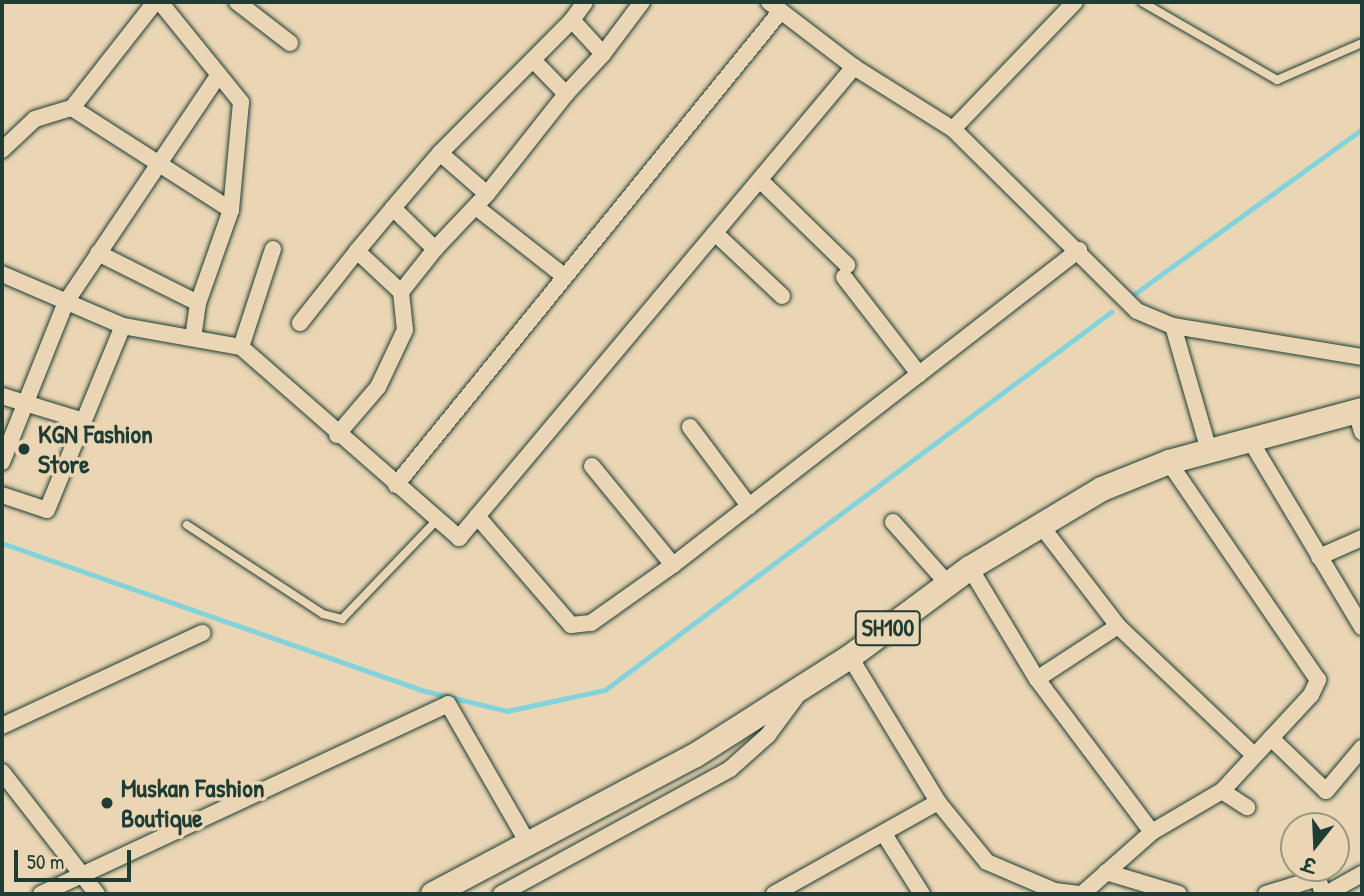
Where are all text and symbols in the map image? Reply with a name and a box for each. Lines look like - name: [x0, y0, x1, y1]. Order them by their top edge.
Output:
- place label: KGN Fashion Store: [38, 418, 153, 480]
- marker: KGN Fashion Store: [16, 441, 32, 457]
- road number: SH100: [855, 608, 921, 648]
- place label: Muskan Fashion Boutique: [121, 772, 265, 834]
- marker: Muskan Fashion Boutique: [99, 795, 115, 811]
- north arrow: [1280, 812, 1350, 882]
- scale bar: [18, 836, 135, 880]
- text: 50 m: [27, 847, 64, 876]
- text: उ: [1299, 851, 1319, 879]

